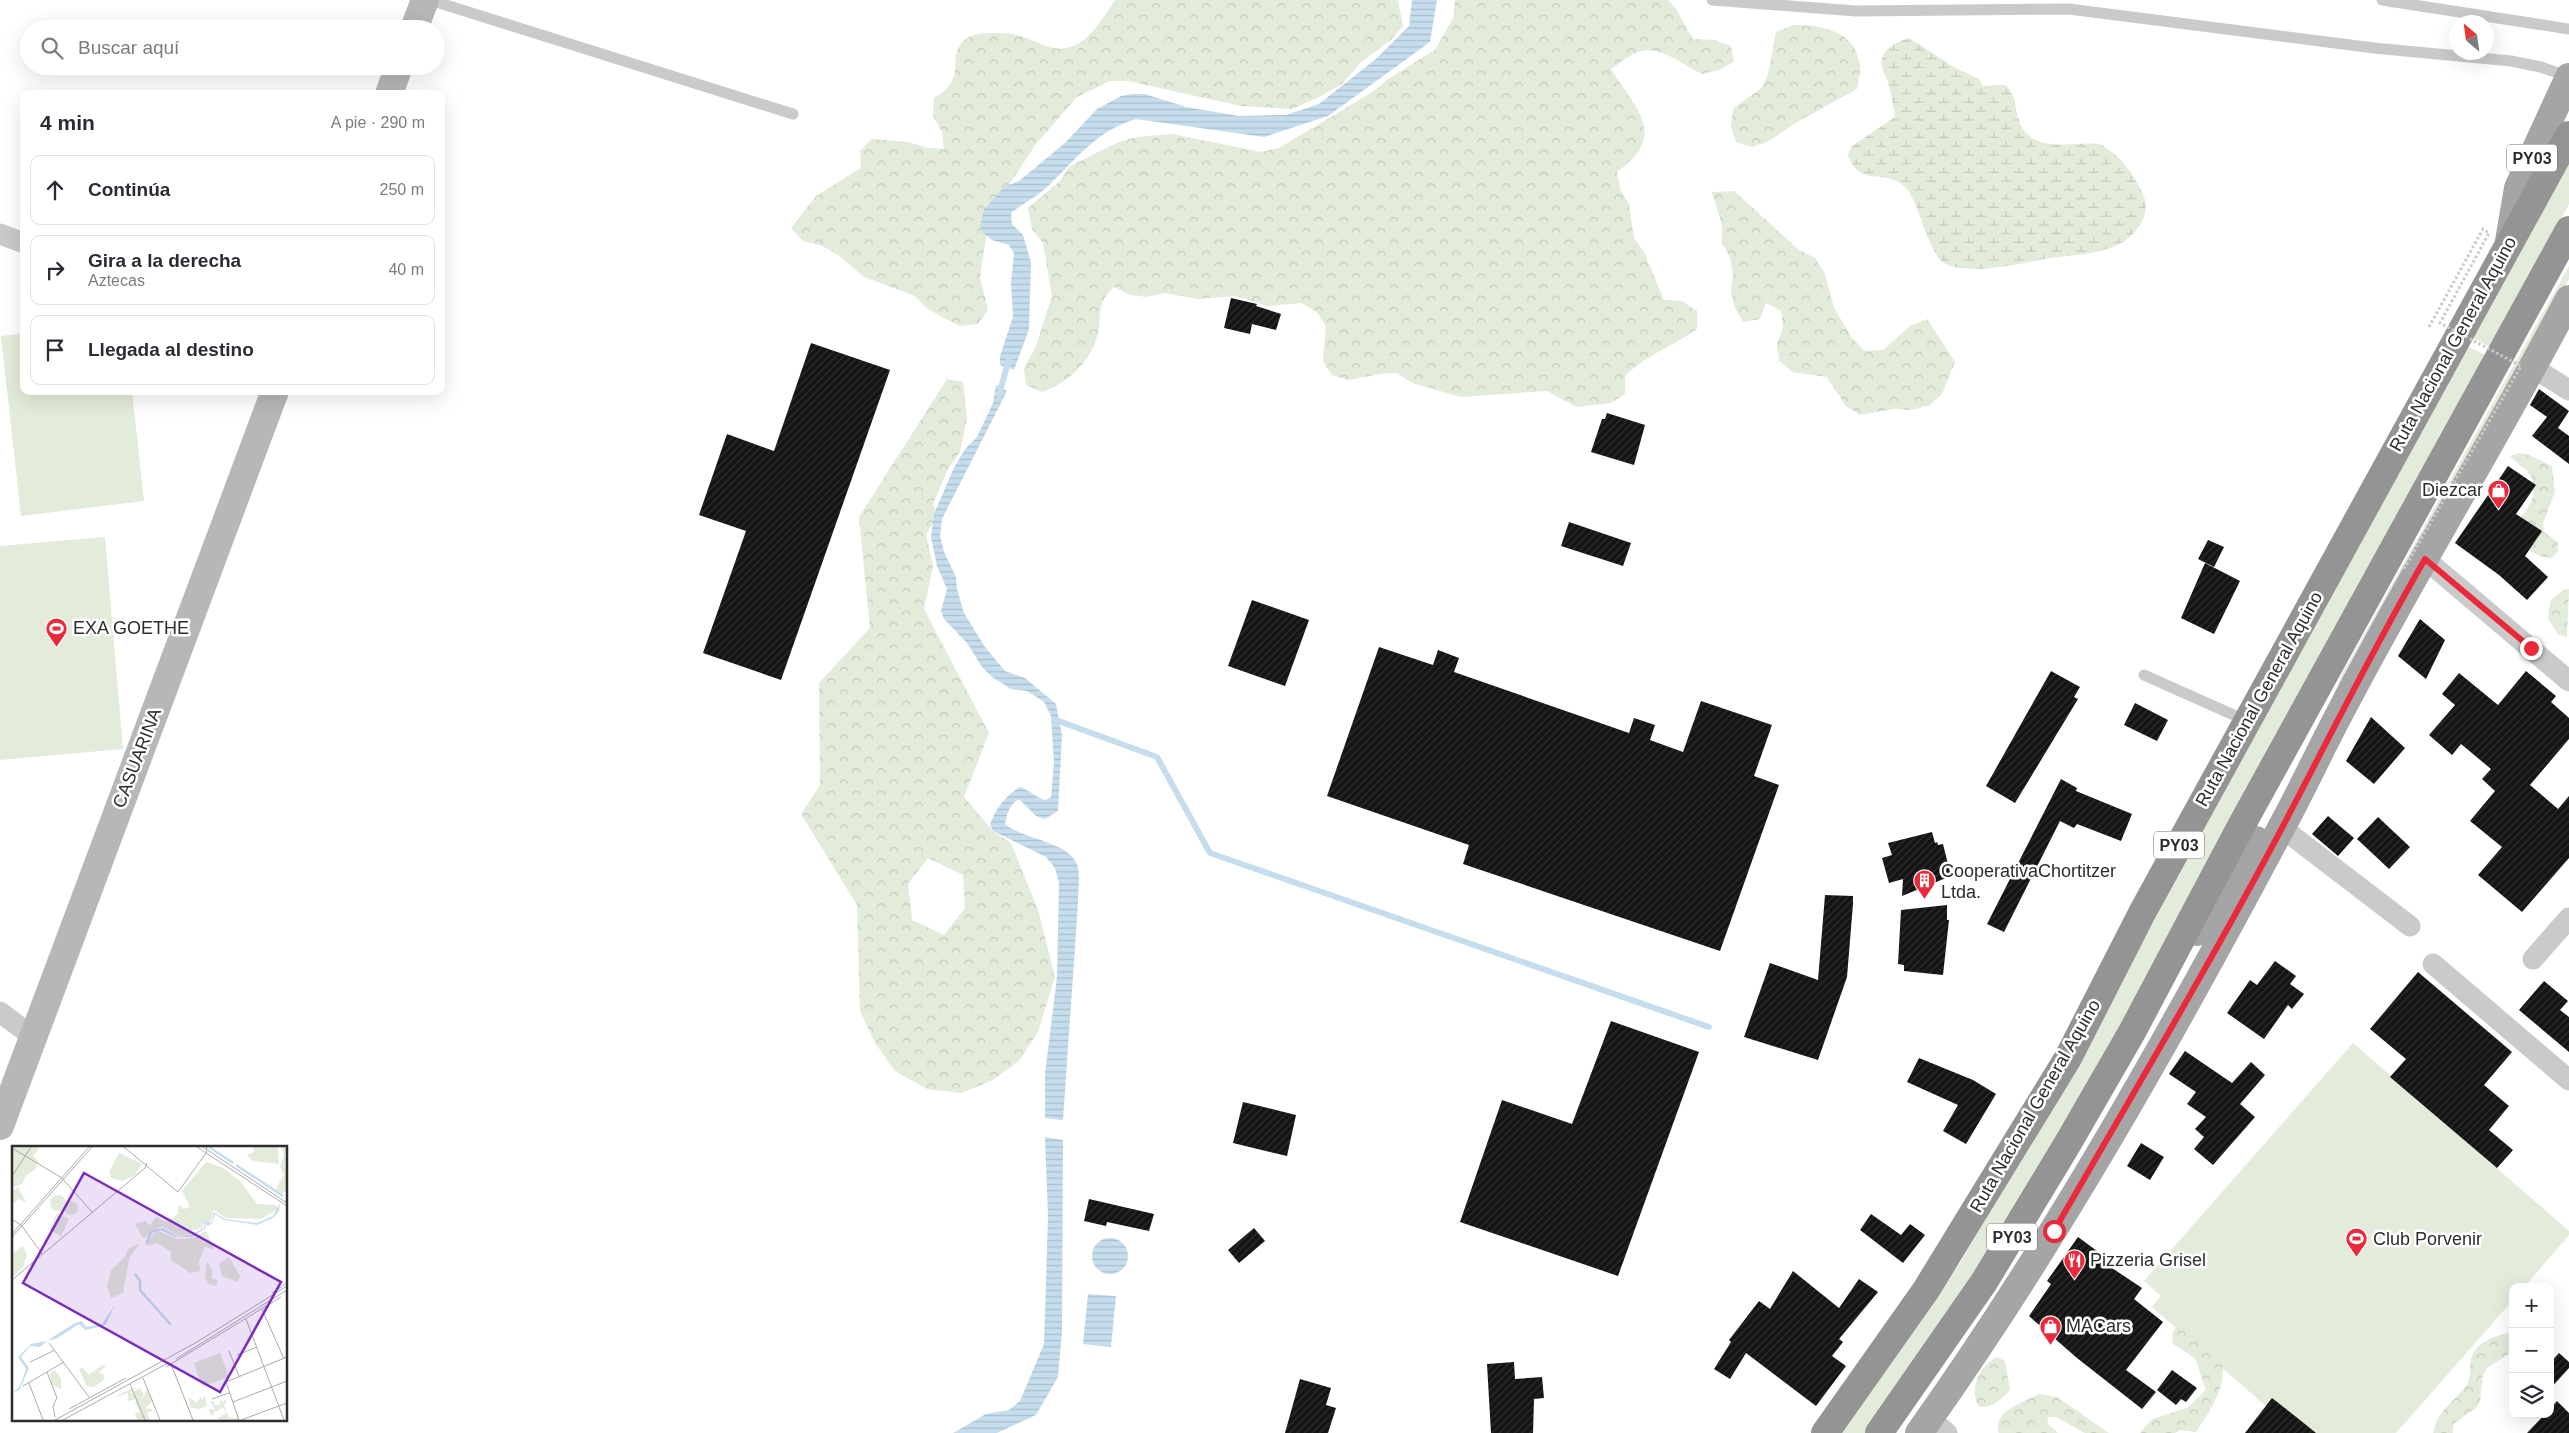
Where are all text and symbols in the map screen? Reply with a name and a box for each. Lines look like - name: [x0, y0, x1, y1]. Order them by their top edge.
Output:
- north arrow: [2449, 15, 2494, 60]
- search box: [20, 20, 445, 75]
- icon: search: [38, 34, 66, 62]
- text: Buscar aquí: [78, 37, 179, 58]
- text: 4 min: [40, 111, 95, 134]
- text: A pie · 290 m: [331, 114, 425, 131]
- road number: PY03: [2507, 144, 2557, 172]
- icon: ahead: [41, 176, 69, 204]
- text: Continúa: [88, 179, 170, 200]
- text: 250 m: [380, 181, 424, 198]
- street label: Ruta Nacional General Aquino: [2386, 233, 2520, 455]
- text: Gira a la derecha: [88, 250, 241, 271]
- icon: right: [41, 256, 69, 284]
- text: 40 m: [388, 261, 424, 278]
- text: Aztecas: [88, 272, 145, 289]
- icon: arrive: [41, 336, 69, 364]
- text: Llegada al destino: [88, 339, 254, 360]
- shop icon: Diezcar: [2487, 478, 2511, 509]
- place label: Diezcar: [2422, 480, 2483, 500]
- street label: Ruta Nacional General Aquino: [2192, 588, 2326, 810]
- sports icon: EXA GOETHE: [45, 616, 69, 647]
- place label: EXA GOETHE: [73, 618, 189, 638]
- route end: [2520, 637, 2543, 660]
- street label: CASUARINA: [109, 705, 165, 811]
- road number: PY03: [2154, 832, 2204, 858]
- place label: CooperativaChortitzer Ltda.: [1941, 861, 2116, 902]
- building icon: CooperativaChortitzer Ltda.: [1913, 869, 1937, 900]
- street label: Ruta Nacional General Aquino: [1966, 996, 2104, 1216]
- inset map: [12, 1146, 288, 1420]
- route start: [2043, 1220, 2066, 1243]
- road number: PY03: [1987, 1224, 2037, 1250]
- sports icon: Club Porvenir: [2345, 1227, 2369, 1258]
- place label: Club Porvenir: [2373, 1229, 2482, 1249]
- restaurant icon: Pizzeria Grisel: [2062, 1248, 2086, 1279]
- place label: Pizzeria Grisel: [2090, 1250, 2206, 1270]
- map controls: [2509, 1283, 2554, 1418]
- button: +: [2509, 1283, 2554, 1328]
- shop icon: MACars: [2038, 1314, 2062, 1345]
- place label: MACars: [2066, 1316, 2131, 1336]
- button: −: [2509, 1328, 2554, 1373]
- button: layers: [2509, 1373, 2554, 1418]

